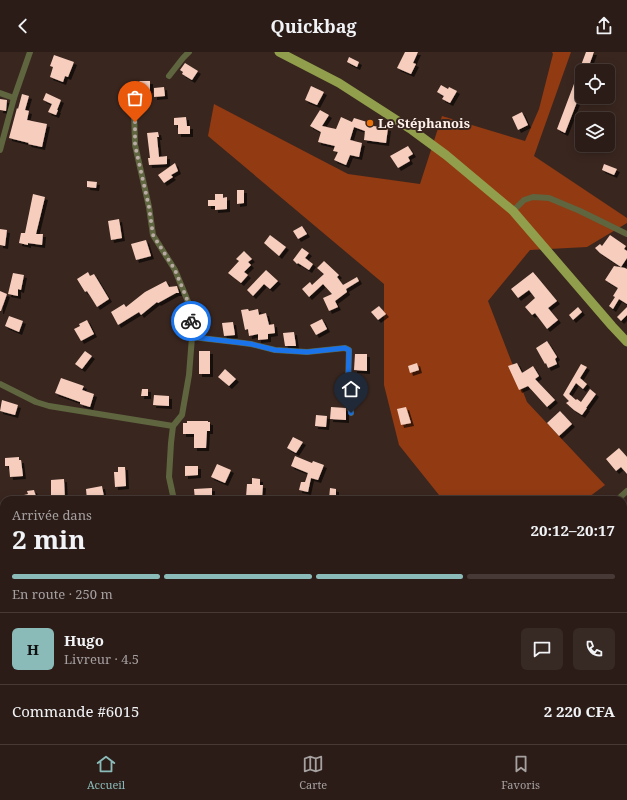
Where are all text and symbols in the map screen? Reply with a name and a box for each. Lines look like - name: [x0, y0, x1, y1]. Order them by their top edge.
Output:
- text: Quickbag: [270, 14, 357, 38]
- icon: back: [12, 15, 34, 37]
- icon: share: [593, 15, 615, 37]
- map controls: [575, 64, 615, 152]
- button: locate: [575, 64, 615, 104]
- pin: [118, 81, 152, 122]
- icon: bag: [124, 87, 146, 109]
- button: layers: [575, 112, 615, 152]
- place label: Le Stéphanois: [378, 114, 470, 132]
- marker: Le Stéphanois: [365, 118, 375, 128]
- courier: [171, 301, 211, 341]
- icon: bike: [180, 310, 202, 332]
- pin: [334, 372, 368, 413]
- icon: home: [340, 378, 362, 400]
- text: Arrivée dans: [12, 506, 92, 524]
- text: 20:12–20:17: [531, 520, 615, 540]
- text: 2 min: [12, 521, 86, 557]
- text: En route · 250 m: [12, 585, 113, 603]
- button: chat: [521, 628, 563, 670]
- button: phone: [573, 628, 615, 670]
- text: Hugo: [64, 630, 104, 650]
- text: H: [27, 639, 39, 659]
- text: Livreur · 4.5: [64, 650, 139, 668]
- text: Commande #6015: [12, 701, 139, 721]
- text: 2 220 CFA: [544, 701, 615, 721]
- tab: Accueil: [87, 753, 125, 792]
- tab: Carte: [299, 753, 327, 792]
- tab: Favoris: [501, 753, 540, 792]

